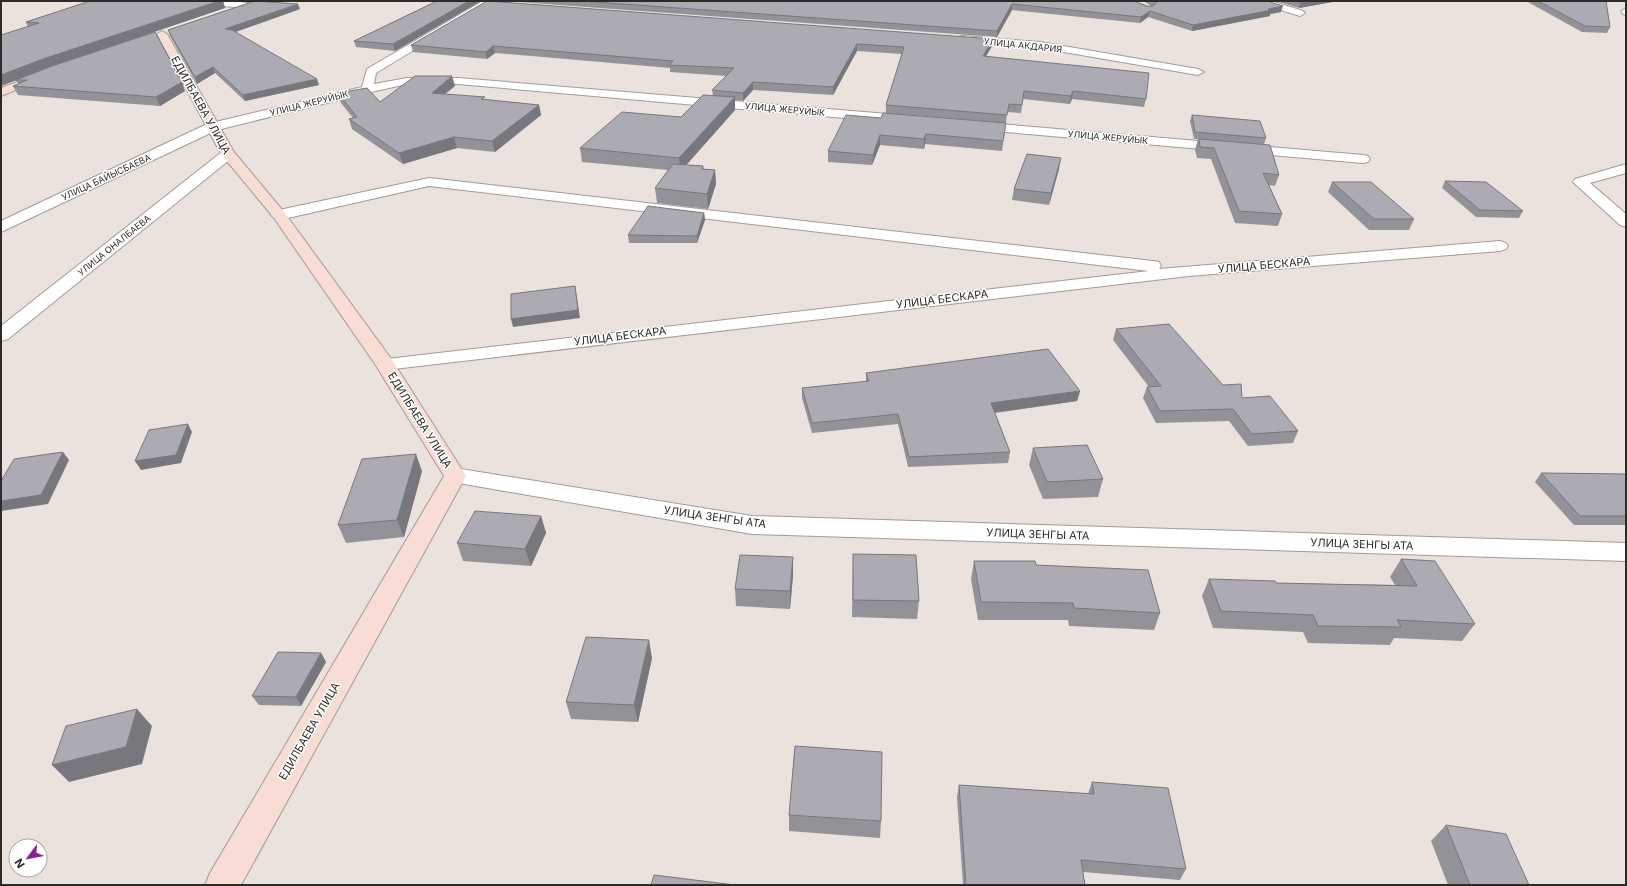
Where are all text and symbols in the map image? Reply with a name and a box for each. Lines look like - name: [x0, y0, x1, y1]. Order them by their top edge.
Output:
- street label: УЛИЦА АКДАРИЯ: [983, 35, 1063, 55]
- street label: ЕДИЛБАЕВА УЛИЦА: [168, 53, 234, 157]
- street label: УЛИЦА ЖЕРУЙЫК: [268, 87, 349, 118]
- street label: УЛИЦА ЖЕРУЙЫК: [744, 99, 826, 118]
- street label: УЛИЦА ЖЕРУЙЫК: [1067, 127, 1149, 146]
- street label: УЛИЦА БАЙЫСБАЕВА: [59, 151, 152, 203]
- street label: УЛИЦА ОНАЛБАЕВА: [75, 212, 153, 278]
- street label: УЛИЦА БЕСКАРА: [1217, 254, 1311, 276]
- street label: УЛИЦА БЕСКАРА: [895, 286, 989, 312]
- street label: УЛИЦА БЕСКАРА: [573, 323, 667, 349]
- street label: ЕДИЛБАЕВА УЛИЦА: [385, 370, 455, 471]
- street label: УЛИЦА ЗЕНГЫ АТА: [663, 503, 767, 531]
- street label: УЛИЦА ЗЕНГЫ АТА: [986, 525, 1090, 543]
- street label: УЛИЦА ЗЕНГЫ АТА: [1310, 535, 1414, 553]
- street label: ЕДИЛБАЕВА УЛИЦА: [275, 679, 343, 782]
- north arrow: [8, 838, 48, 878]
- text: N: [11, 856, 28, 871]

